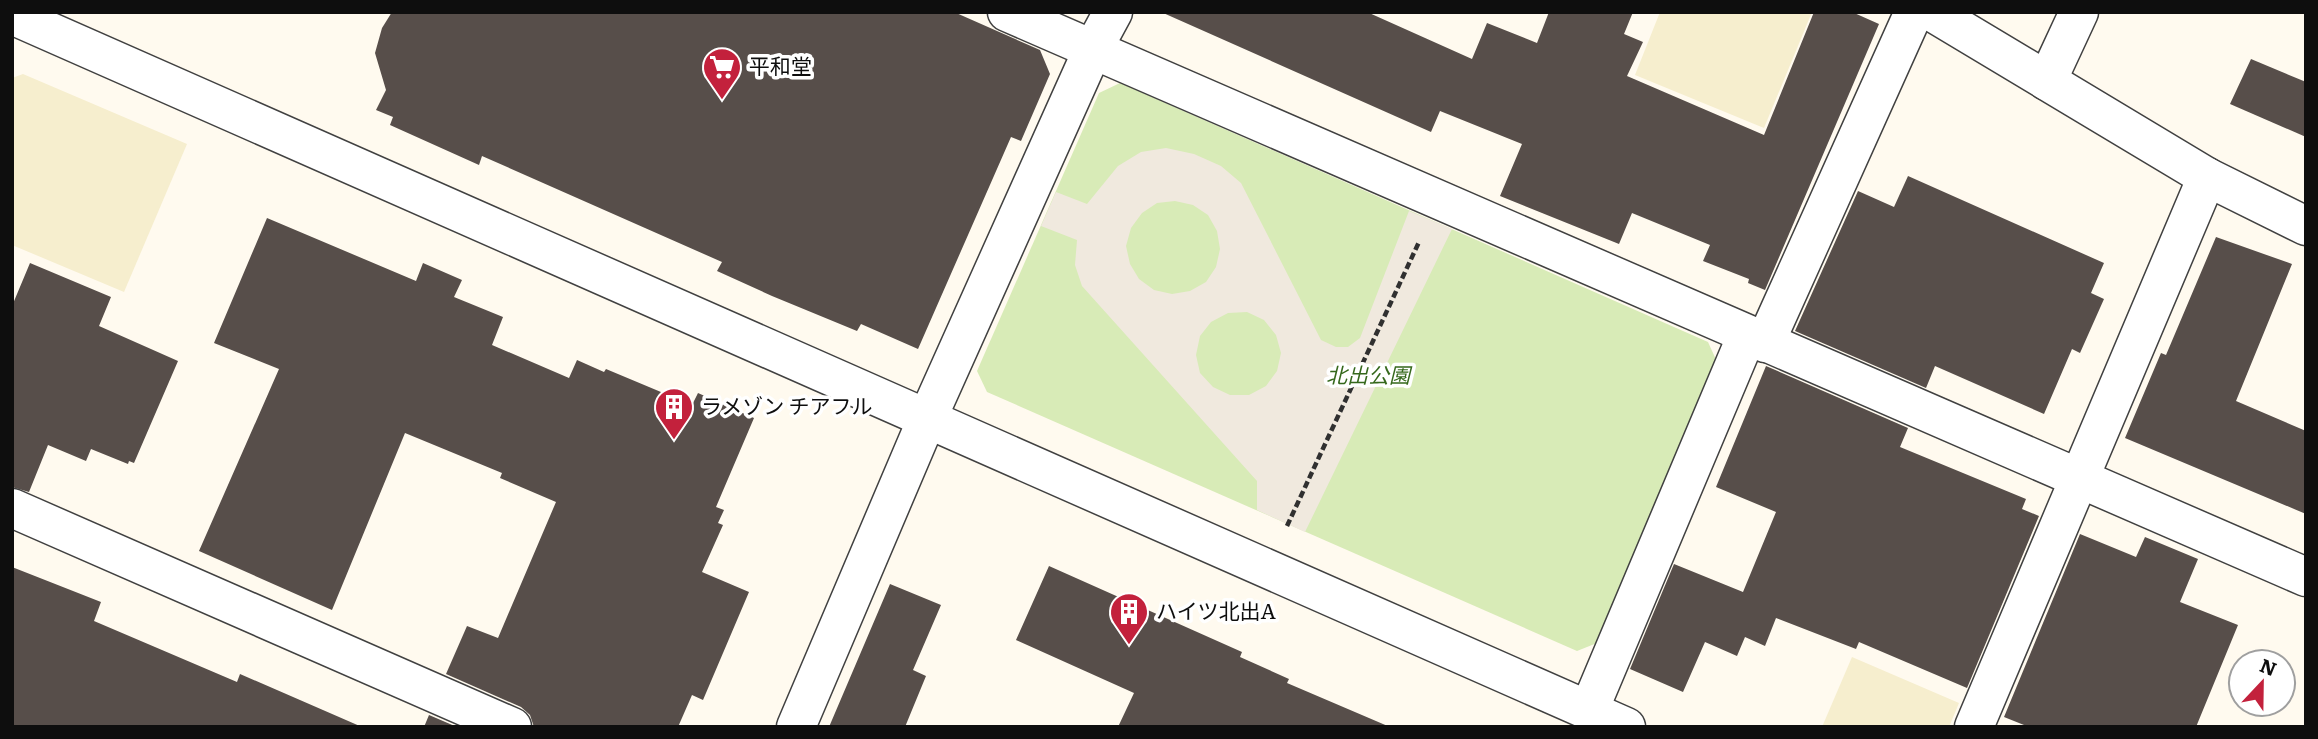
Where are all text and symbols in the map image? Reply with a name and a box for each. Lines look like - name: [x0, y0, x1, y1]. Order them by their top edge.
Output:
- supermarket icon: 平和堂: [701, 46, 743, 101]
- place label: 平和堂: [749, 49, 812, 80]
- park label: 北出公園: [1326, 358, 1413, 389]
- building icon: ラメゾン チアフル: [653, 386, 695, 441]
- place label: ラメゾン チアフル: [701, 389, 873, 420]
- building icon: ハイツ北出A: [1108, 591, 1150, 646]
- place label: ハイツ北出A: [1156, 594, 1277, 625]
- north arrow: [2227, 648, 2297, 718]
- text: N: [2256, 650, 2281, 682]

